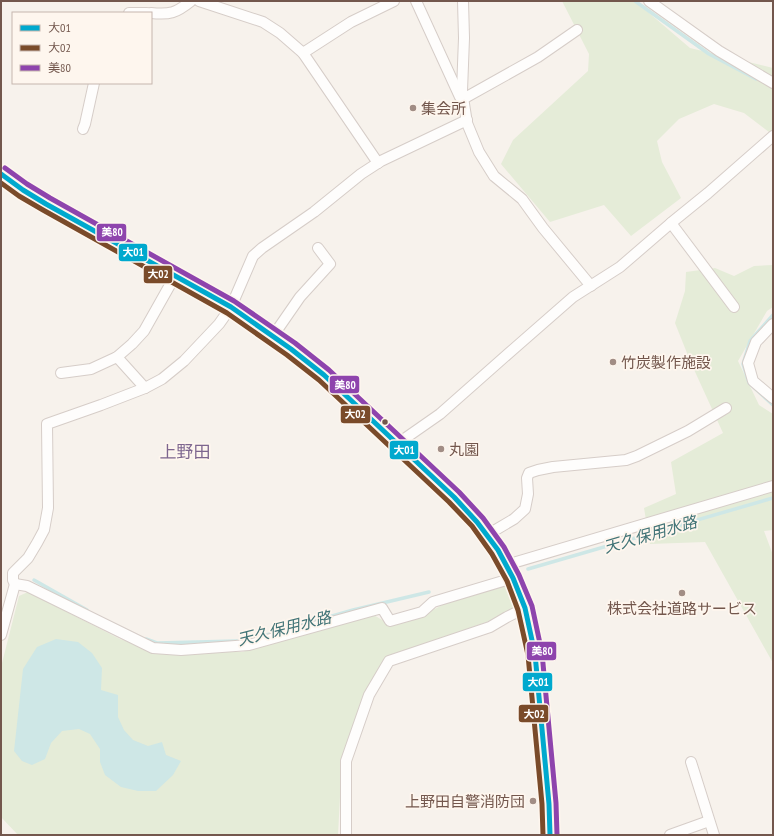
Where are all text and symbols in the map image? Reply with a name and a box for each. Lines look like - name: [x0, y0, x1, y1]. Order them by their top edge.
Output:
- legend: [12, 12, 152, 84]
- text: 大01: [48, 20, 71, 35]
- text: 大02: [48, 40, 71, 55]
- text: 美80: [48, 60, 71, 75]
- place label: 集会所: [421, 99, 466, 118]
- marker: 集会所: [408, 103, 418, 113]
- line badge: 美80: [96, 223, 127, 242]
- text: 美80: [101, 225, 123, 239]
- line badge: 大01: [118, 243, 148, 262]
- text: 大01: [122, 245, 144, 259]
- line badge: 大02: [143, 265, 173, 284]
- text: 大02: [147, 267, 169, 281]
- place label: 竹炭製作施設: [621, 353, 711, 372]
- marker: 竹炭製作施設: [608, 357, 618, 367]
- line badge: 美80: [329, 375, 360, 394]
- text: 美80: [334, 378, 356, 392]
- line badge: 大02: [340, 405, 371, 424]
- text: 大02: [344, 407, 366, 421]
- unlabelled marker: [380, 417, 390, 427]
- line badge: 大01: [389, 440, 419, 460]
- place label: 丸園: [449, 440, 479, 459]
- district label: 上野田: [160, 441, 211, 463]
- text: 大01: [393, 443, 415, 457]
- marker: 丸園: [436, 444, 446, 454]
- water label: 天久保用水路: [601, 511, 701, 557]
- marker: 株式会社道路サービス: [677, 588, 687, 598]
- place label: 株式会社道路サービス: [607, 599, 757, 618]
- water label: 天久保用水路: [235, 606, 335, 649]
- line badge: 美80: [526, 641, 557, 661]
- text: 美80: [531, 644, 553, 658]
- line badge: 大01: [522, 672, 553, 692]
- text: 大01: [527, 675, 549, 689]
- line badge: 大02: [518, 704, 549, 723]
- text: 大02: [523, 707, 545, 721]
- place label: 上野田自警消防団: [405, 792, 525, 811]
- marker: 上野田自警消防団: [528, 796, 538, 806]

